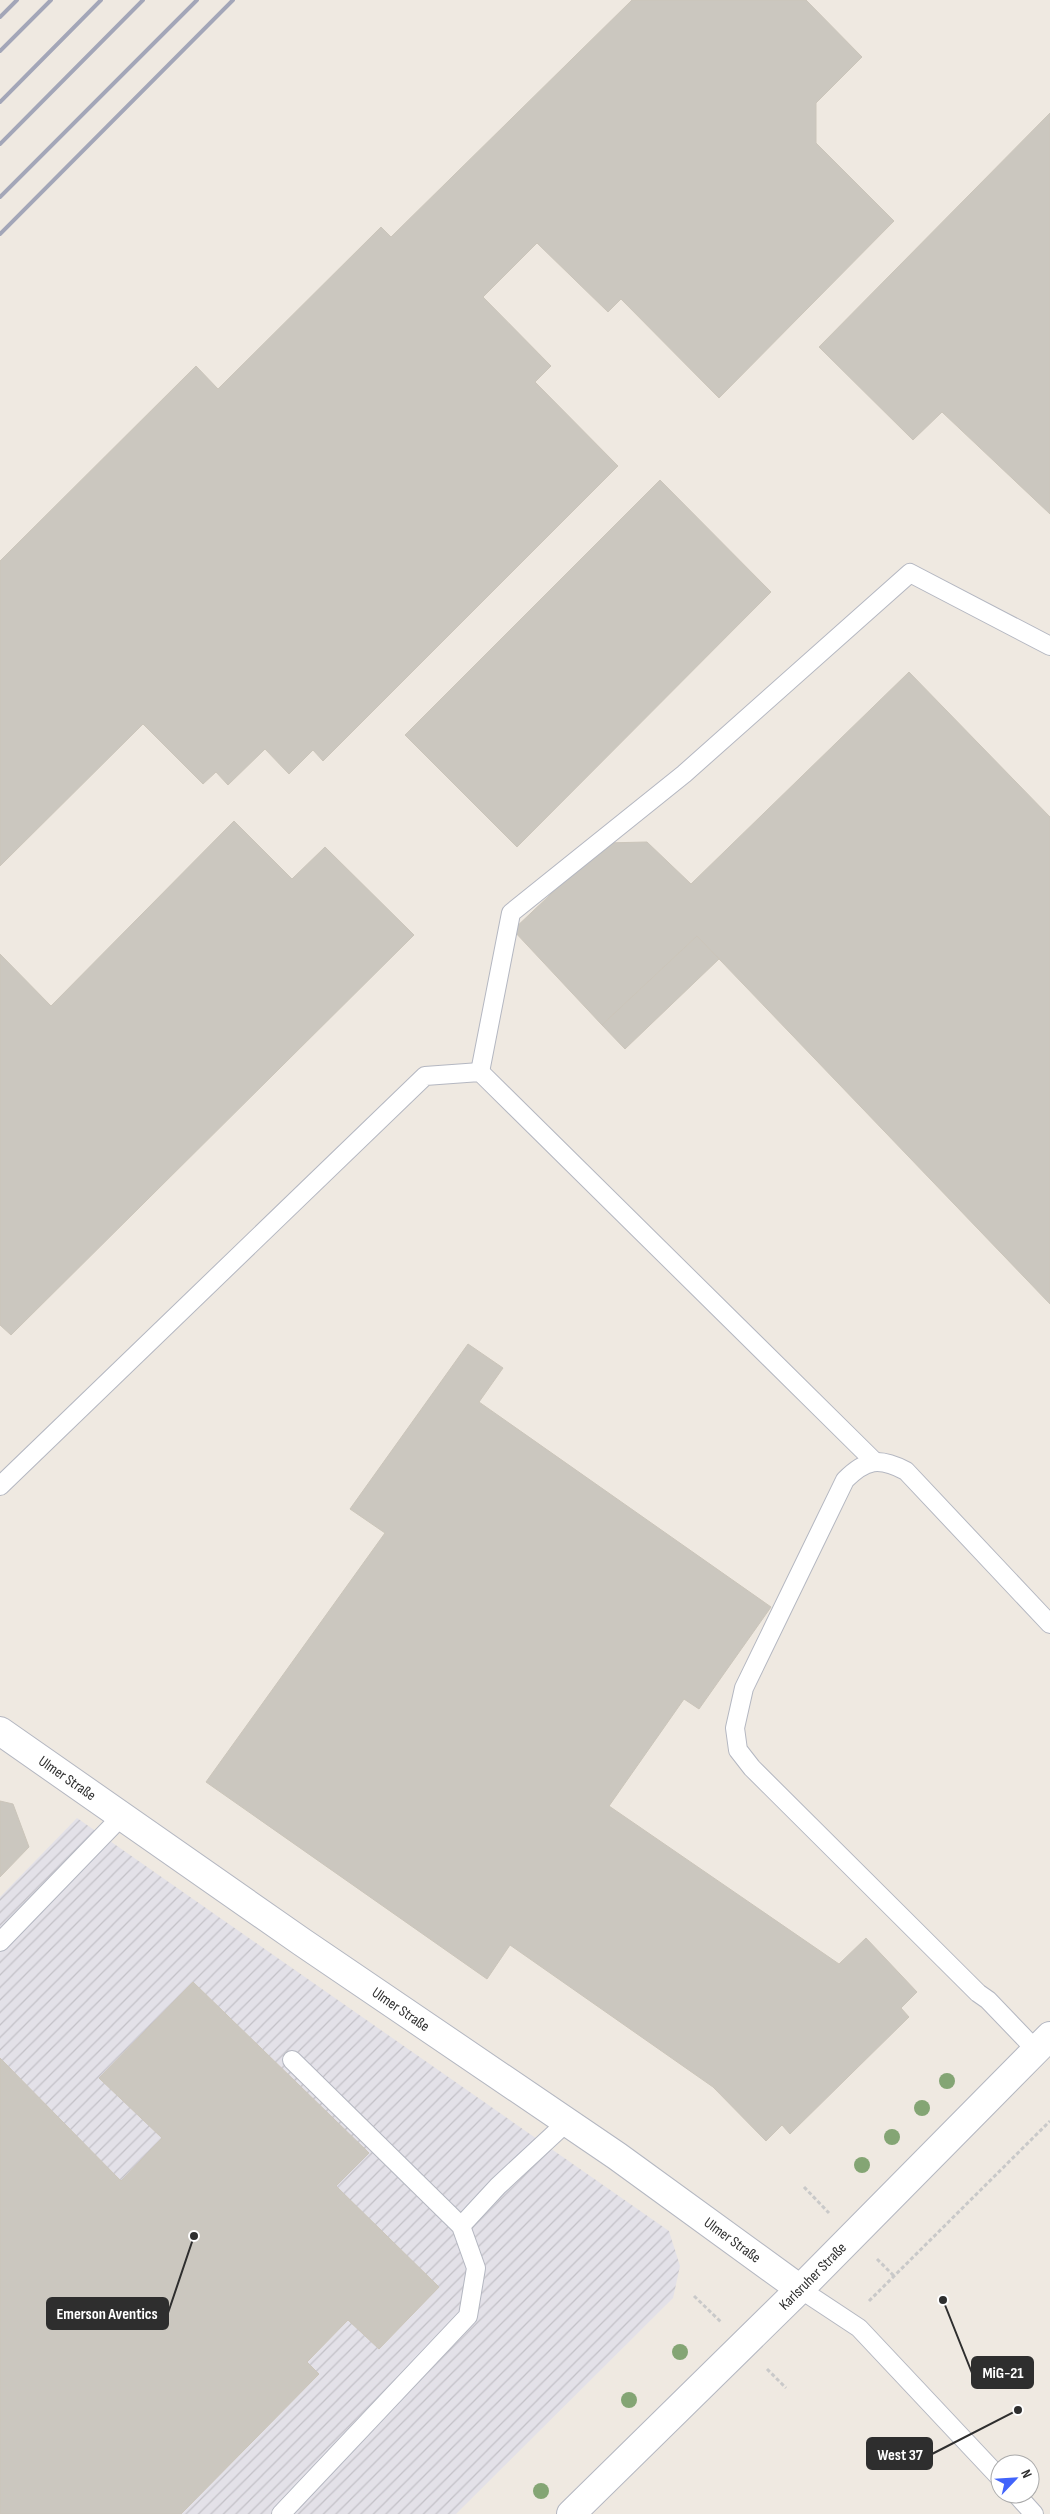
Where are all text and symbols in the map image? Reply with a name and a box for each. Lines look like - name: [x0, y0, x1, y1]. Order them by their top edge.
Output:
- street label: Ulmer Straße: [35, 1751, 100, 1805]
- street label: Ulmer Straße: [368, 1983, 433, 2036]
- street label: Ulmer Straße: [700, 2213, 765, 2267]
- street label: Karlsruher Straße: [775, 2238, 850, 2314]
- callout: Emerson Aventics: [47, 2298, 168, 2329]
- text: Emerson Aventics: [56, 2305, 158, 2324]
- callout: MiG-21: [972, 2357, 1033, 2388]
- text: MiG-21: [982, 2364, 1024, 2383]
- callout: West 37: [867, 2438, 932, 2469]
- text: West 37: [877, 2446, 923, 2465]
- north arrow: [990, 2454, 1040, 2504]
- text: N: [1017, 2467, 1036, 2481]

